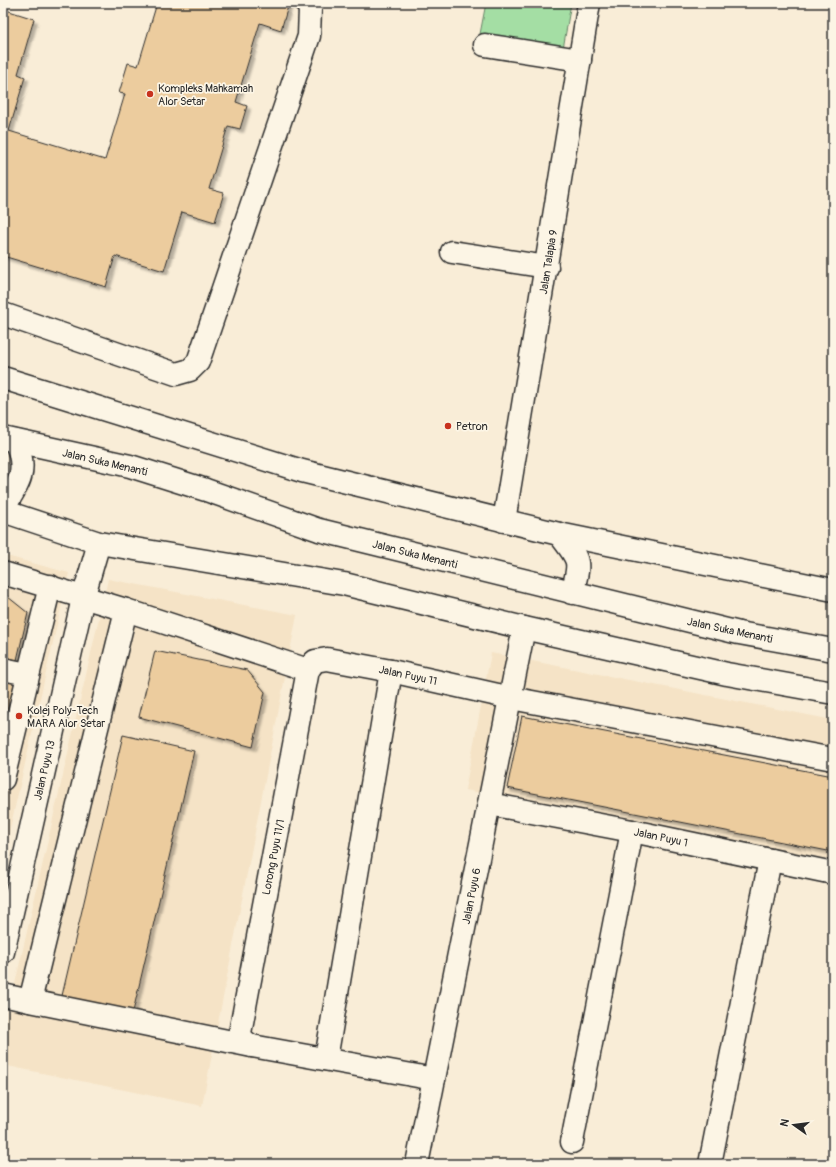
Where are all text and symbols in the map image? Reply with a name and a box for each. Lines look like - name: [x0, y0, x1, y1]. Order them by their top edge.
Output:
- place label: Kompleks Mahkamah Alor Setar: [158, 82, 253, 108]
- marker: Kompleks Mahkamah Alor Setar: [145, 89, 155, 99]
- street label: Jalan Talapia 9: [537, 229, 560, 295]
- place label: Petron: [456, 420, 488, 433]
- marker: Petron: [443, 421, 453, 431]
- street label: Jalan Suka Menanti: [61, 446, 149, 479]
- street label: Jalan Suka Menanti: [371, 538, 459, 571]
- street label: Jalan Suka Menanti: [686, 615, 774, 646]
- street label: Jalan Puyu 11: [378, 663, 438, 688]
- place label: Kolej Poly-Tech MARA Alor Setar: [27, 704, 105, 730]
- marker: Kolej Poly-Tech MARA Alor Setar: [14, 711, 24, 721]
- street label: Jalan Puyu 13: [31, 739, 58, 801]
- street label: Lorong Puyu 11/1: [260, 818, 287, 896]
- street label: Jalan Puyu 1: [633, 825, 689, 850]
- street label: Jalan Puyu 6: [460, 867, 483, 925]
- north arrow: [774, 1105, 814, 1145]
- text: N: [778, 1117, 792, 1128]

